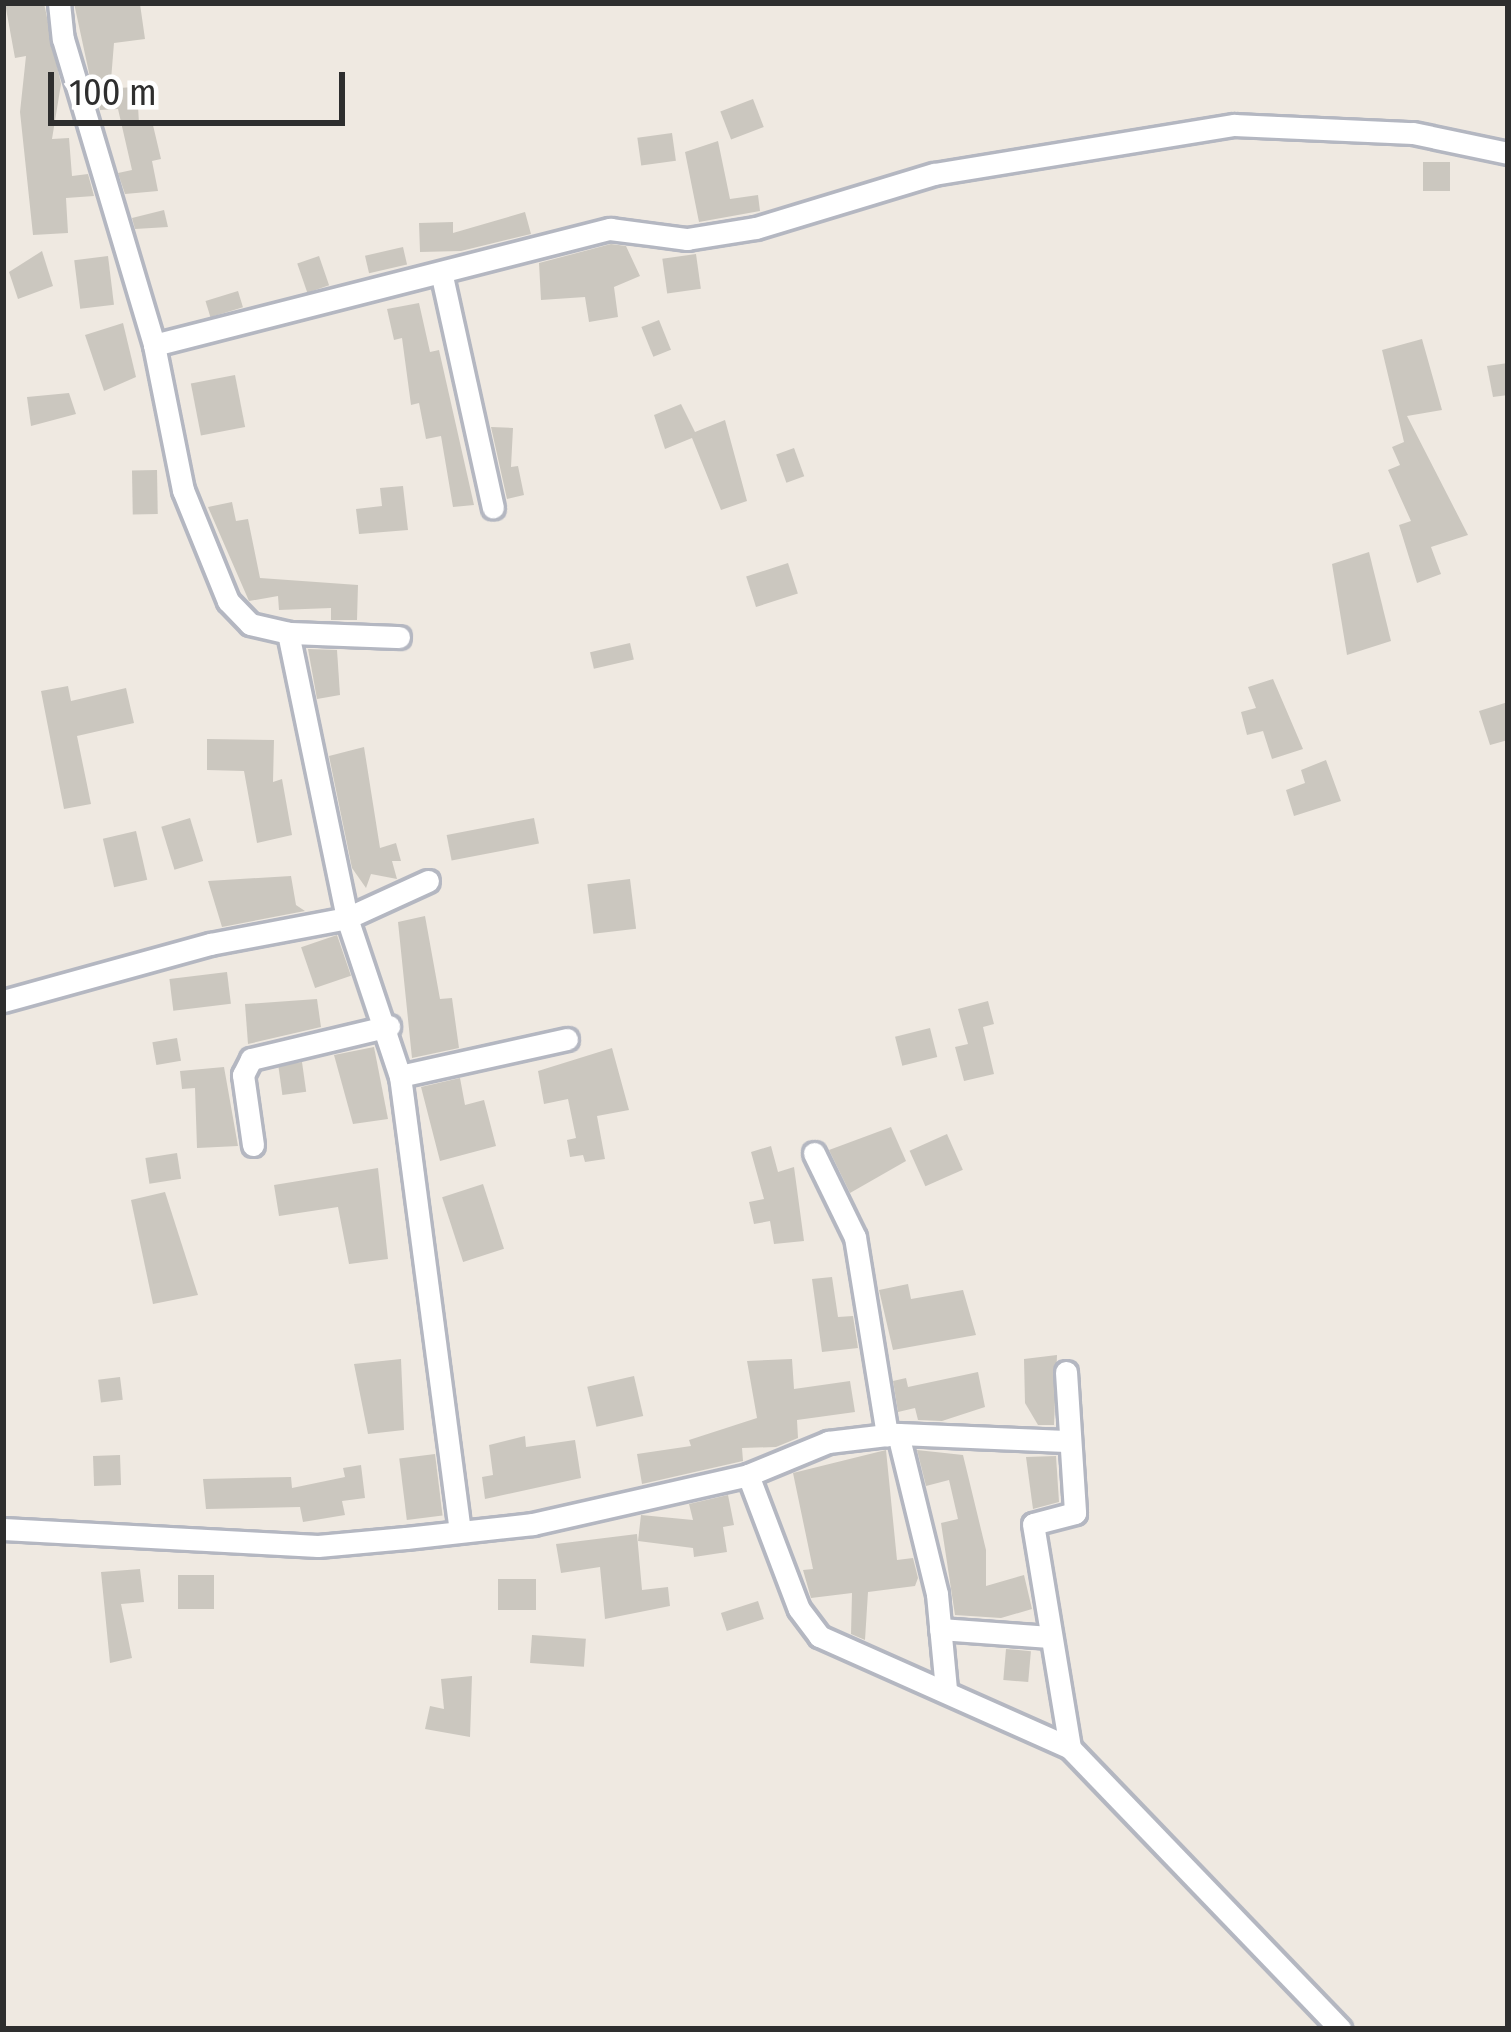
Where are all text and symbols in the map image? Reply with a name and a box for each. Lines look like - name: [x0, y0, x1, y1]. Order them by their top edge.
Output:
- scale bar: [54, 48, 351, 122]
- text: 100 m: [69, 71, 157, 115]

